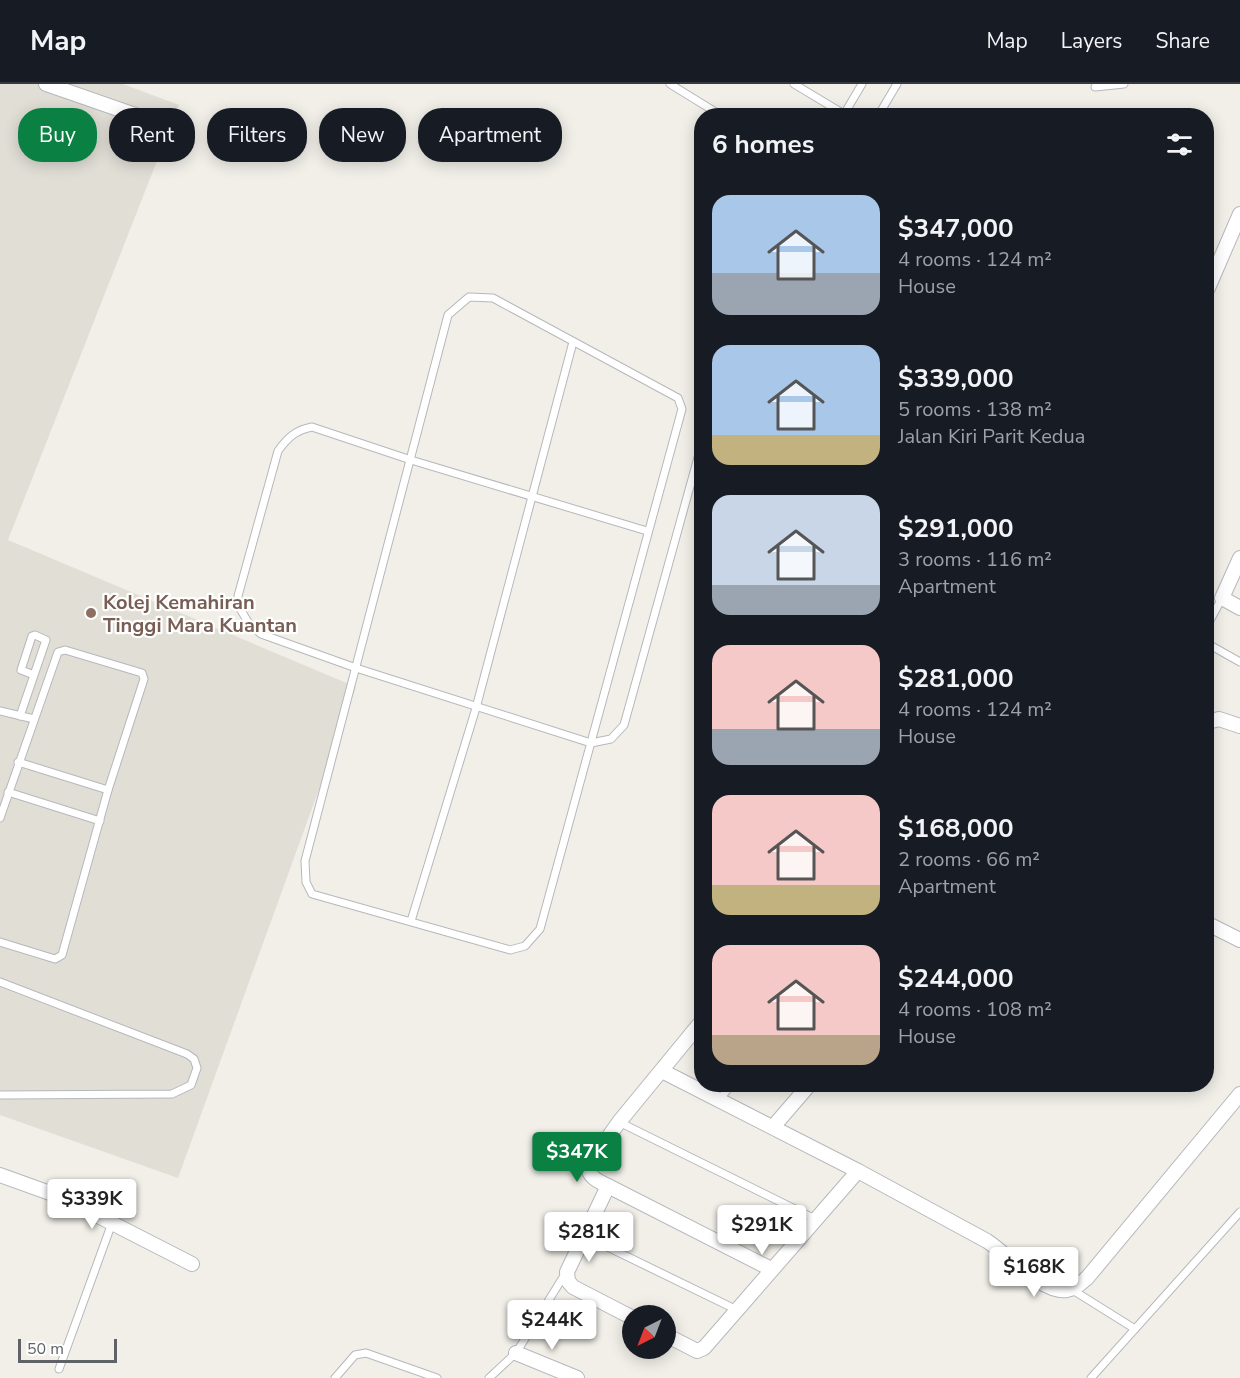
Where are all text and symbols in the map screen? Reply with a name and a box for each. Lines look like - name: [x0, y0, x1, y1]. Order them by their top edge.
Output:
- text: Map: [30, 22, 86, 60]
- text: Map: [986, 27, 1028, 55]
- text: Layers: [1061, 27, 1122, 55]
- text: Share: [1155, 27, 1210, 55]
- chip: Buy: [18, 108, 97, 162]
- chip: Rent: [109, 108, 195, 162]
- chip: Filters: [207, 108, 307, 162]
- chip: New: [319, 108, 406, 162]
- chip: Apartment: [418, 108, 562, 162]
- text: 6 homes: [712, 127, 814, 162]
- icon: filters: [1163, 128, 1196, 161]
- text: $347,000: [898, 211, 1014, 246]
- icon: home: [760, 219, 832, 291]
- text: 4 rooms · 124 m²: [898, 246, 1052, 273]
- text: House: [898, 273, 956, 300]
- text: $339,000: [898, 361, 1014, 396]
- icon: home: [760, 369, 832, 441]
- text: 5 rooms · 138 m²: [898, 396, 1052, 423]
- text: Jalan Kiri Parit Kedua: [898, 423, 1085, 450]
- text: $291,000: [898, 511, 1014, 546]
- icon: home: [760, 519, 832, 591]
- text: 3 rooms · 116 m²: [898, 546, 1052, 573]
- text: Apartment: [898, 573, 996, 600]
- place label: Kolej Kemahiran Tinggi Mara Kuantan: [103, 589, 297, 639]
- marker: Kolej Kemahiran Tinggi Mara Kuantan: [84, 606, 98, 620]
- text: $281,000: [898, 661, 1014, 696]
- icon: home: [760, 669, 832, 741]
- text: 4 rooms · 124 m²: [898, 696, 1052, 723]
- text: House: [898, 723, 956, 750]
- text: $168,000: [898, 811, 1014, 846]
- icon: home: [760, 819, 832, 891]
- text: 2 rooms · 66 m²: [898, 846, 1040, 873]
- text: Apartment: [898, 873, 996, 900]
- text: $244,000: [898, 961, 1014, 996]
- icon: home: [760, 969, 832, 1041]
- text: 4 rooms · 108 m²: [898, 996, 1052, 1023]
- text: House: [898, 1023, 956, 1050]
- pin: $347K: [535, 1132, 619, 1183]
- text: $347K: [546, 1138, 608, 1165]
- pin: $339K: [50, 1179, 134, 1230]
- text: $339K: [61, 1185, 123, 1212]
- pin: $291K: [720, 1205, 804, 1256]
- text: $291K: [731, 1211, 793, 1238]
- pin: $281K: [547, 1212, 631, 1263]
- text: $281K: [558, 1218, 620, 1245]
- pin: $168K: [992, 1247, 1076, 1298]
- text: $168K: [1003, 1253, 1065, 1280]
- pin: $244K: [510, 1300, 594, 1351]
- north arrow: [622, 1305, 676, 1359]
- map controls: [622, 1305, 676, 1359]
- text: $244K: [521, 1306, 583, 1333]
- scale bar: [18, 1336, 117, 1364]
- text: 50 m: [27, 1338, 64, 1360]

